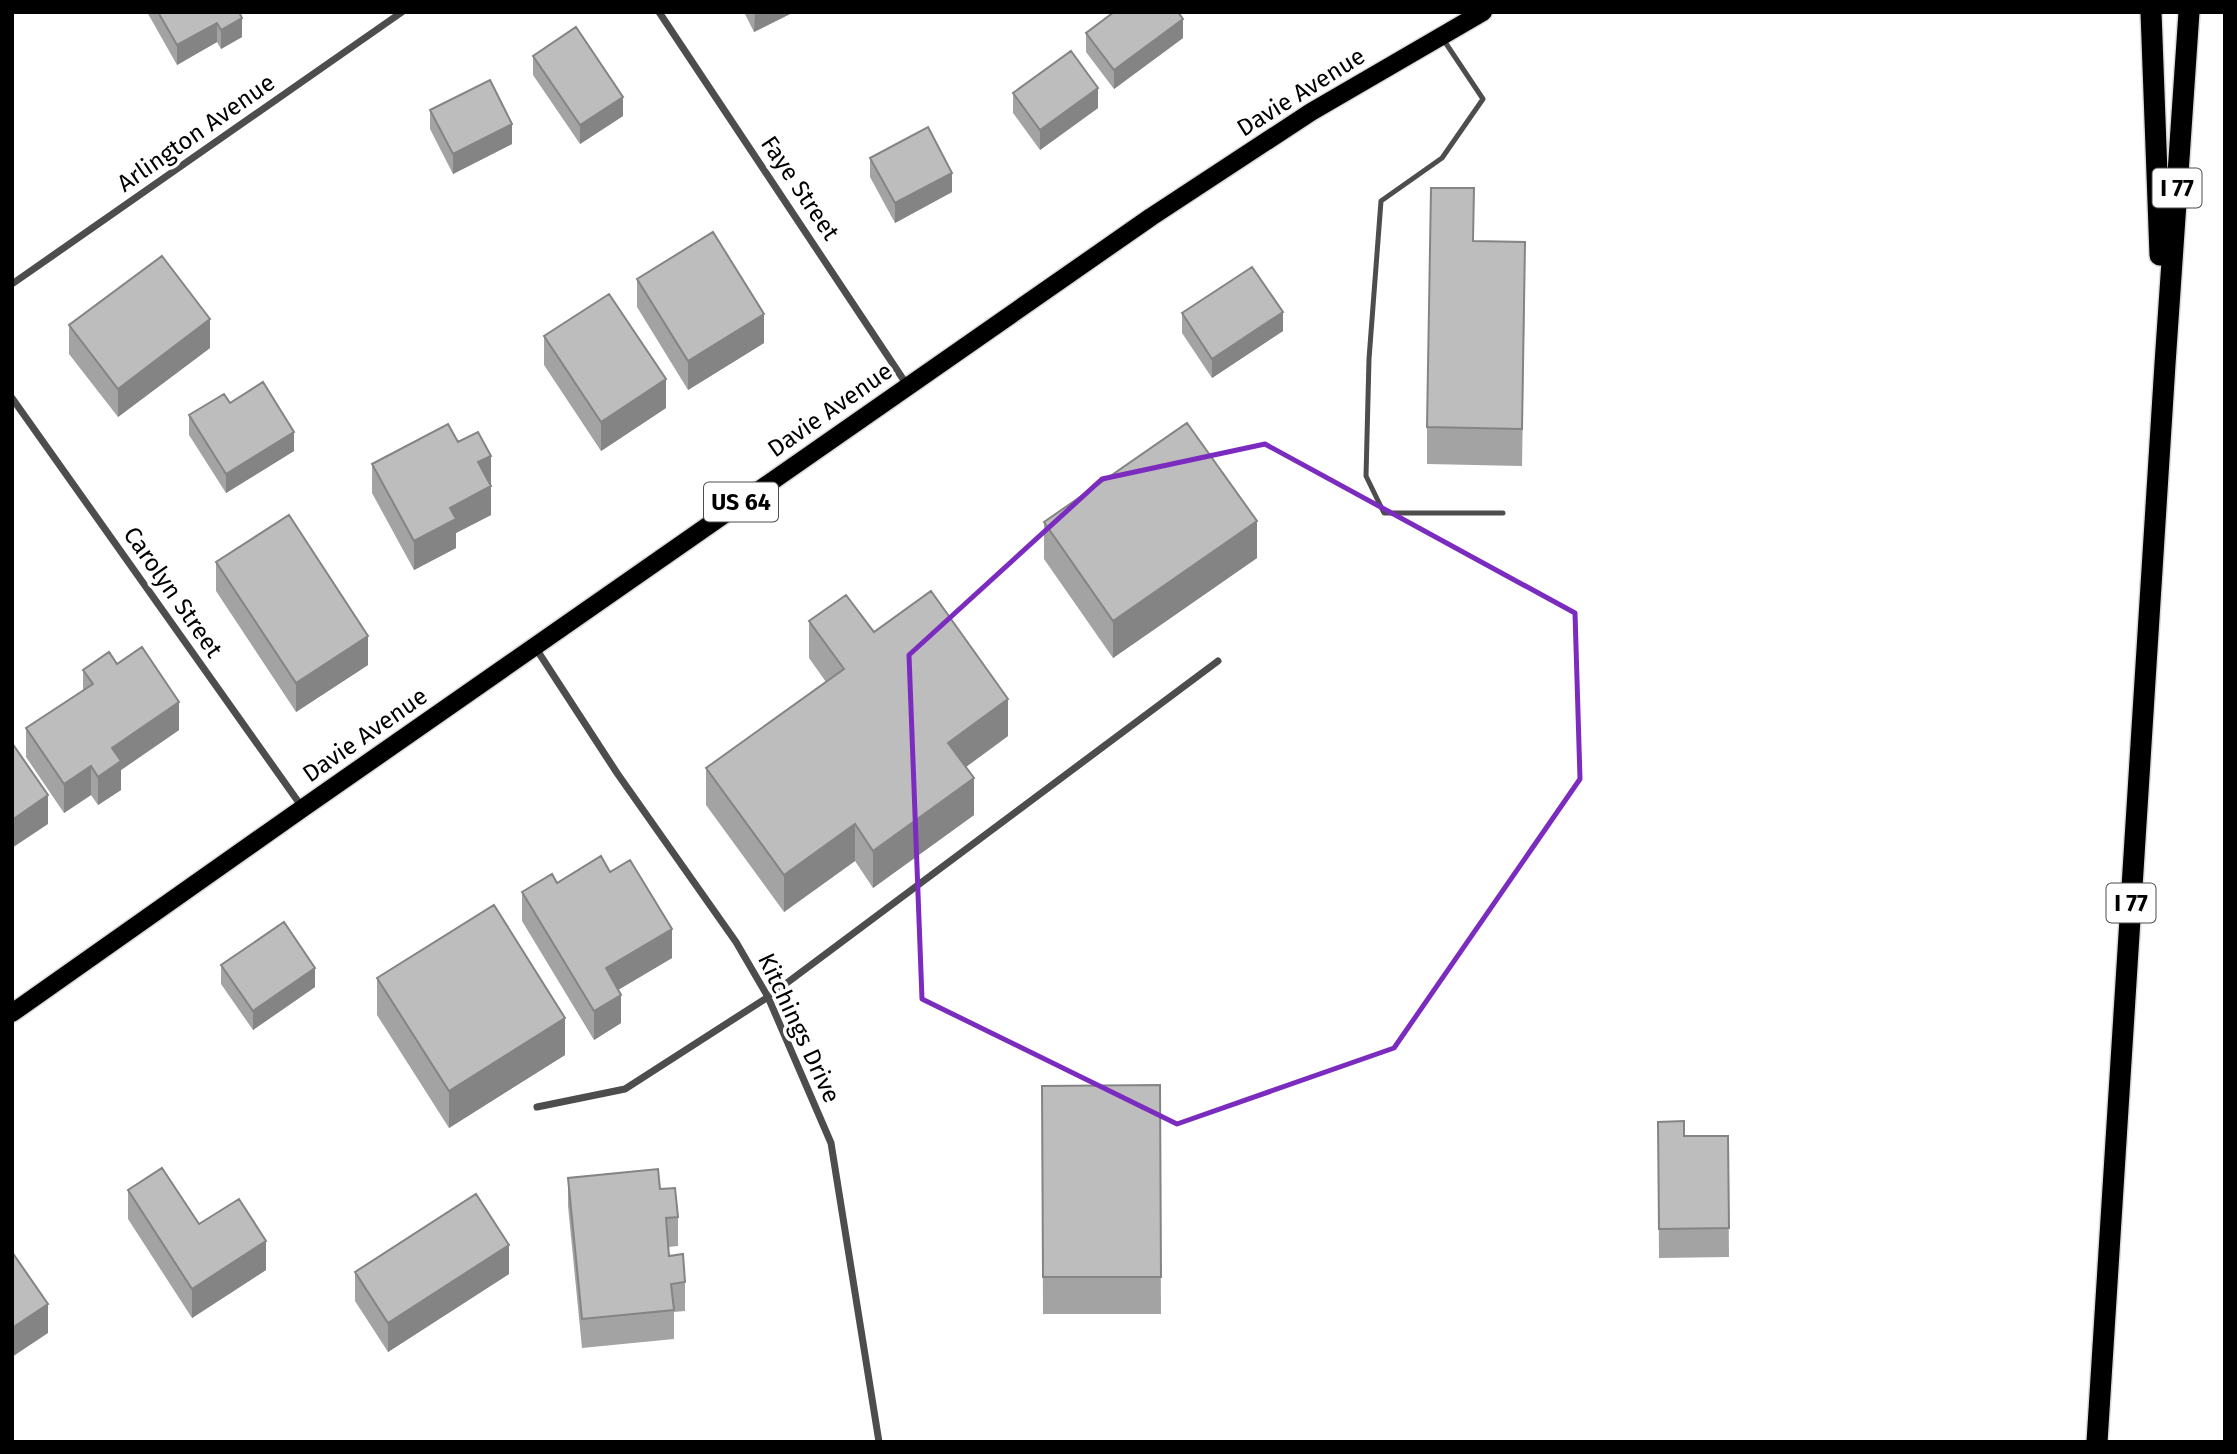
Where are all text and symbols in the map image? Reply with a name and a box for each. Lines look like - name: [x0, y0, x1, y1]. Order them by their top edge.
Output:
- street label: Davie Avenue: [1232, 42, 1370, 142]
- street label: Arlington Avenue: [112, 68, 280, 198]
- street label: Faye Street: [755, 131, 845, 246]
- road number: I 77: [2152, 168, 2202, 208]
- street label: Davie Avenue: [762, 357, 898, 463]
- road number: US 64: [704, 482, 778, 522]
- street label: Carolyn Street: [118, 521, 229, 663]
- street label: Davie Avenue: [297, 682, 433, 788]
- road number: I 77: [2106, 884, 2156, 922]
- street label: Kitchings Drive: [752, 949, 846, 1107]

